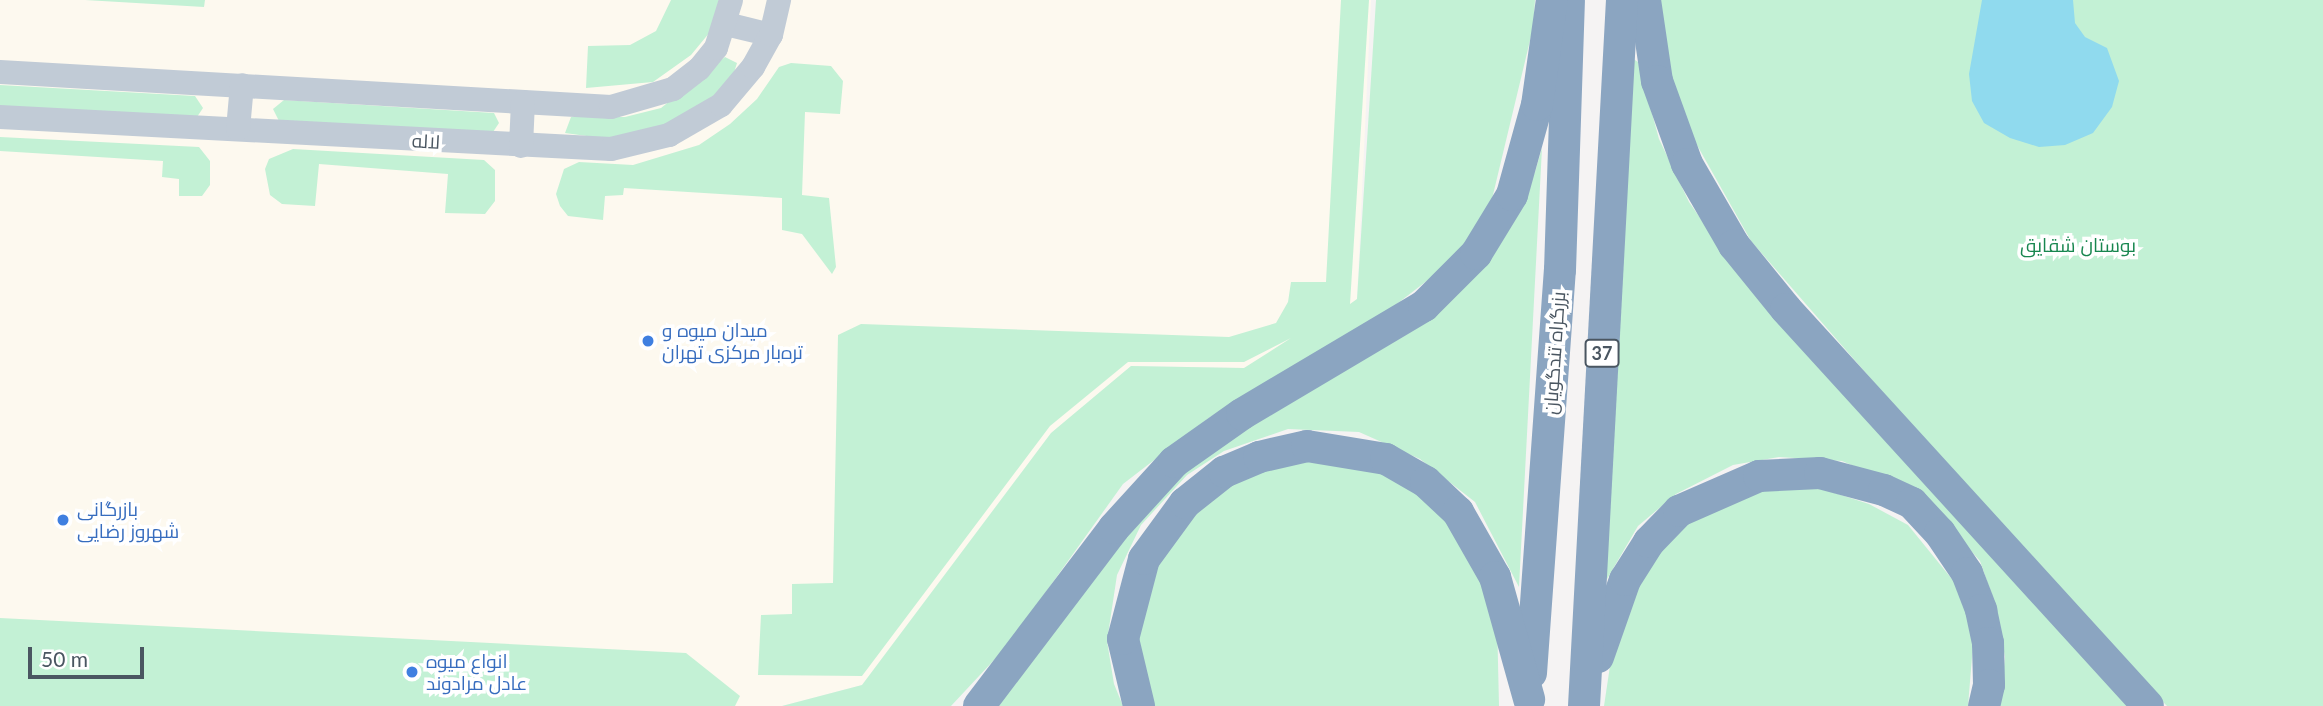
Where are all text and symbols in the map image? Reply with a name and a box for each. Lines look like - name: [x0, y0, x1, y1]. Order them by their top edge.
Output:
- street label: لاله: [411, 129, 441, 153]
- park label: بوستان شقایق: [2020, 234, 2136, 256]
- street label: بزرگراه تندگویان: [1538, 291, 1570, 415]
- place label: میدان میوه و تره‌بار مرکزی تهران: [662, 319, 803, 363]
- marker: میدان میوه و تره‌بار مرکزی تهران: [640, 333, 656, 349]
- road number: 37: [1584, 338, 1620, 368]
- place label: بازرگانی شهروز رضایی: [77, 498, 179, 542]
- marker: بازرگانی شهروز رضایی: [55, 512, 71, 528]
- scale bar: [32, 632, 147, 676]
- text: 50 m: [41, 646, 88, 671]
- place label: انواع میوه عادل مرادوند: [426, 650, 527, 694]
- marker: انواع میوه عادل مرادوند: [404, 664, 420, 680]

